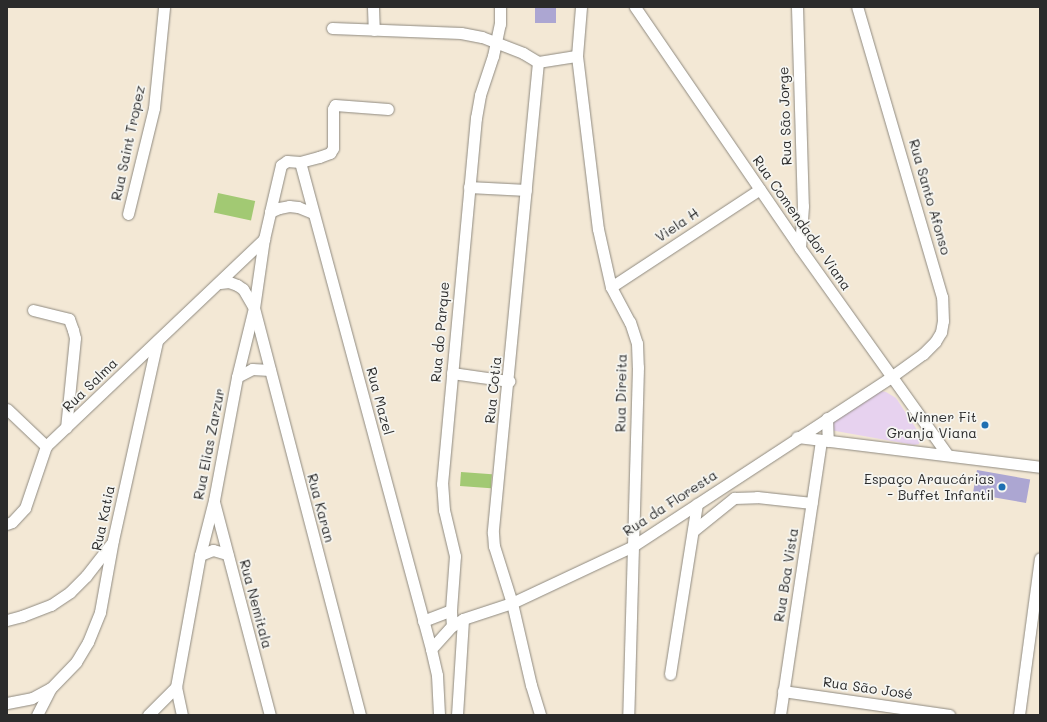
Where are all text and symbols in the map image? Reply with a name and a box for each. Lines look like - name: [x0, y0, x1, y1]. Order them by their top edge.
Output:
- street label: Rua São Jorge: [775, 66, 795, 166]
- street label: Rua Saint Tropez: [108, 84, 148, 202]
- street label: Rua Santo Afonso: [905, 137, 955, 257]
- street label: Rua Comendador Viana: [749, 152, 855, 294]
- street label: Viela H: [652, 204, 702, 246]
- street label: Rua do Parque: [427, 281, 453, 383]
- street label: Rua Direita: [612, 354, 630, 432]
- street label: Rua Salma: [59, 355, 121, 415]
- street label: Rua Cotia: [481, 356, 505, 424]
- street label: Rua Mazel: [363, 365, 397, 437]
- street label: Rua Elias Zarzur: [190, 387, 228, 501]
- place label: Winner Fit Granja Viana: [887, 409, 977, 442]
- marker: Winner Fit Granja Viana: [980, 420, 990, 430]
- street label: Rua da Floresta: [620, 466, 720, 540]
- place label: Espaço Araucárias - Buffet Infantil: [864, 471, 994, 504]
- street label: Rua Karan: [304, 472, 338, 544]
- marker: Espaço Araucárias - Buffet Infantil: [997, 482, 1007, 492]
- street label: Rua Katia: [88, 484, 118, 552]
- street label: Rua Boa Vista: [770, 527, 802, 623]
- street label: Rua Nemitala: [236, 558, 276, 650]
- street label: Rua São José: [822, 673, 914, 703]

